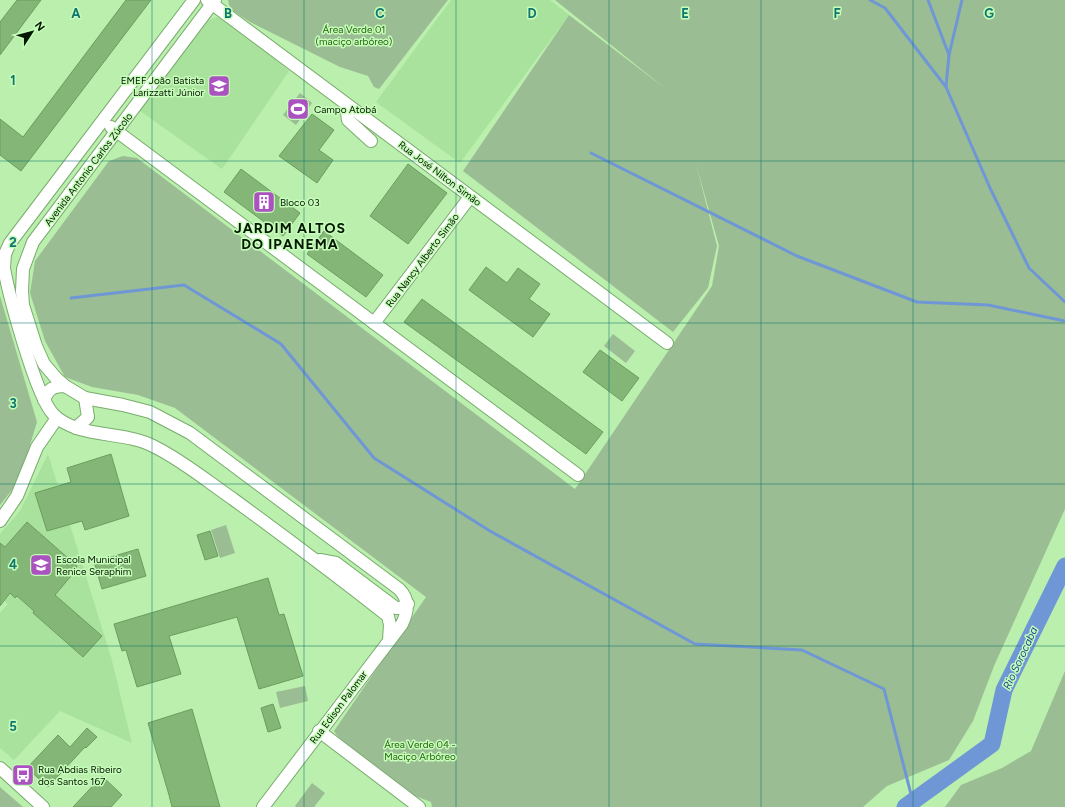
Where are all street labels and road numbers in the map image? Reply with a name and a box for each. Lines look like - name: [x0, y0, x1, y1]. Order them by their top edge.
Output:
- street label: Avenida Antonio Carlos Zúcolo: [41, 110, 135, 229]
- street label: Rua José Nilton Simão: [396, 138, 484, 209]
- street label: Rua Nancy Alberto Simão: [383, 211, 462, 310]
- street label: Rua Edison Palomar: [307, 668, 370, 746]

